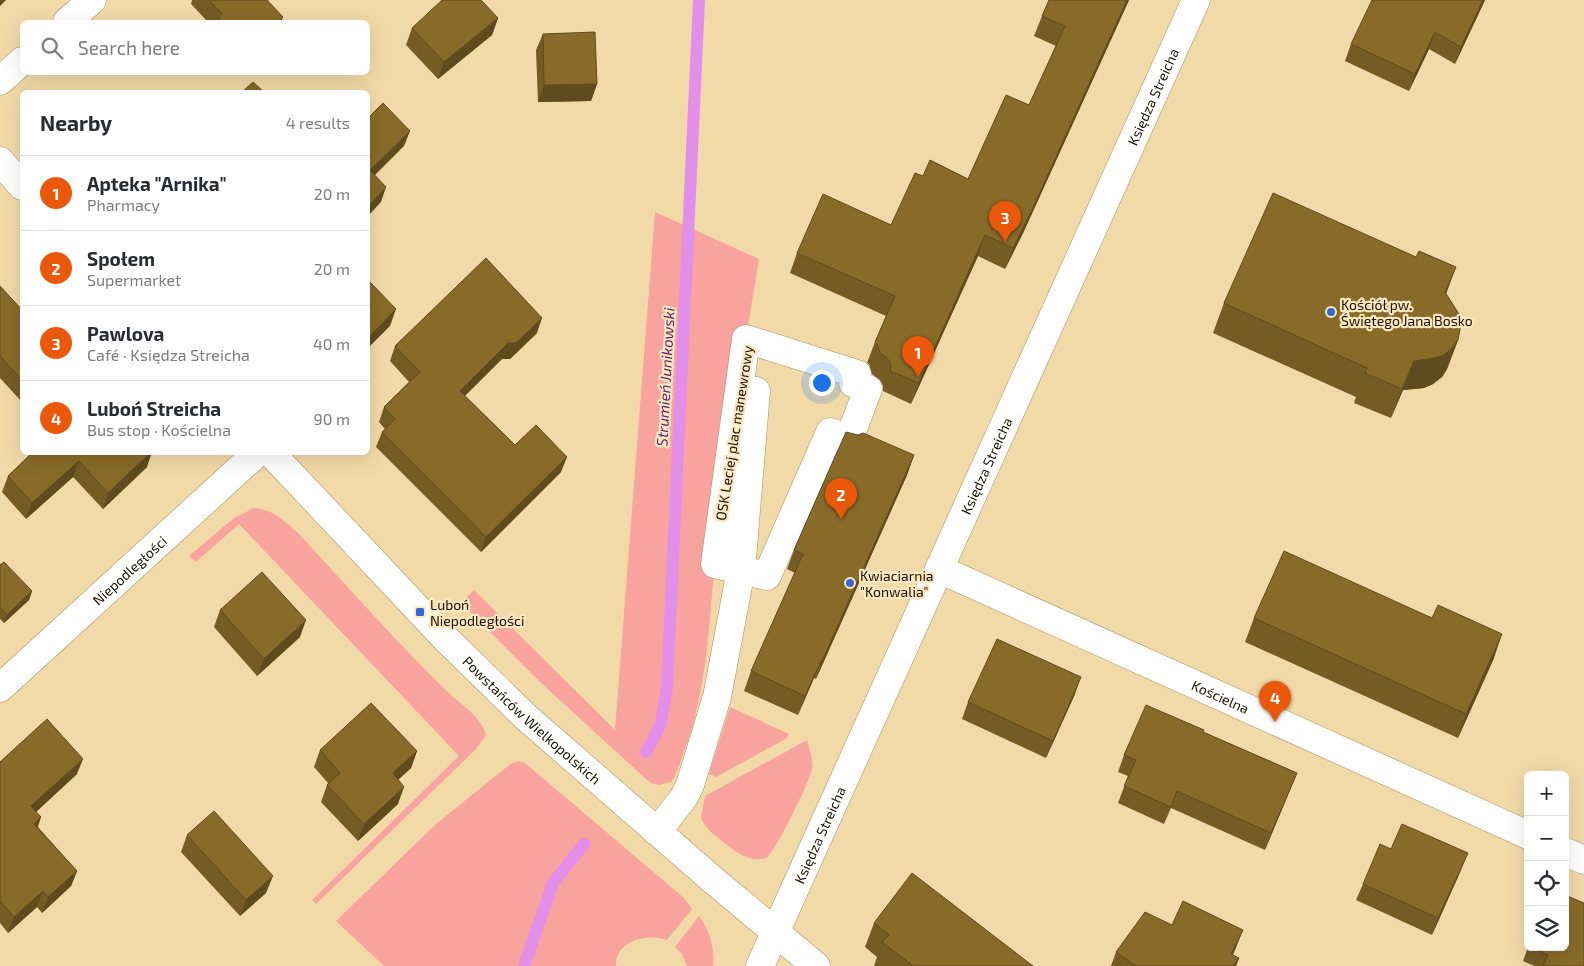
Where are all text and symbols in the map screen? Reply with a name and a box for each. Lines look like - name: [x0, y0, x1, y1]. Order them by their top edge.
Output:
- search box: [20, 20, 370, 75]
- icon: search: [38, 34, 66, 62]
- text: Search here: [78, 36, 180, 59]
- street label: Księdza Streicha: [1123, 45, 1182, 148]
- text: Nearby: [40, 110, 112, 135]
- text: 4 results: [286, 113, 350, 132]
- text: Apteka "Arnika": [87, 172, 226, 195]
- text: 1: [53, 184, 59, 203]
- text: 20 m: [314, 184, 350, 203]
- text: Pharmacy: [87, 195, 160, 214]
- pin: 3: [989, 201, 1021, 242]
- text: Społem: [87, 247, 155, 270]
- text: 2: [51, 259, 61, 278]
- text: 20 m: [314, 259, 350, 278]
- text: Supermarket: [87, 270, 181, 289]
- place label: Kościół pw. Świętego Jana Bosko: [1341, 296, 1473, 329]
- marker: Kościół pw. Świętego Jana Bosko: [1325, 306, 1337, 318]
- water label: Strumień Junikowski: [652, 307, 678, 447]
- text: Pawlova: [87, 322, 164, 345]
- text: 3: [51, 334, 61, 353]
- text: 40 m: [313, 334, 350, 353]
- pin: 1: [902, 336, 934, 377]
- street label: OSK Leciej plac manewrowy: [712, 344, 756, 522]
- text: Café · Księdza Streicha: [87, 345, 250, 364]
- your location: [809, 370, 835, 396]
- text: Luboń Streicha: [87, 397, 221, 420]
- text: 4: [51, 409, 61, 428]
- text: 90 m: [314, 409, 350, 428]
- street label: Księdza Streicha: [957, 414, 1015, 517]
- text: Bus stop · Kościelna: [87, 420, 231, 439]
- pin: 2: [825, 478, 857, 519]
- street label: Niepodległości: [89, 532, 170, 608]
- place label: Kwiaciarnia "Konwalia": [860, 567, 934, 600]
- marker: Kwiaciarnia "Konwalia": [844, 577, 856, 589]
- place label: Luboń Niepodległości: [430, 596, 524, 629]
- marker: Luboń Niepodległości: [414, 606, 426, 618]
- street label: Powstańców Wielkopolskich: [460, 652, 605, 787]
- street label: Kościelna: [1189, 676, 1252, 716]
- pin: 4: [1259, 681, 1291, 722]
- map controls: [1524, 771, 1569, 951]
- button: +: [1524, 771, 1569, 816]
- street label: Księdza Streicha: [790, 784, 849, 886]
- button: −: [1524, 816, 1569, 861]
- button: locate: [1524, 861, 1569, 906]
- button: layers: [1524, 906, 1569, 951]

